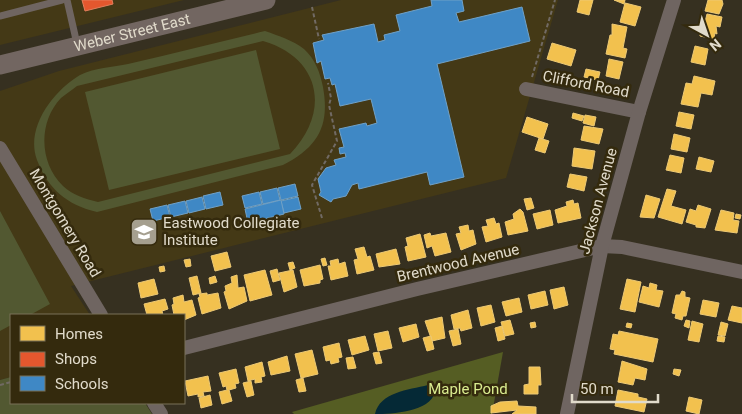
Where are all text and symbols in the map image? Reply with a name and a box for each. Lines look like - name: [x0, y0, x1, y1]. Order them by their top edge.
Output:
- street label: Weber Street East: [72, 10, 192, 56]
- north arrow: [682, 10, 732, 60]
- text: N: [706, 36, 724, 54]
- street label: Clifford Road: [541, 67, 631, 101]
- street label: Jackson Avenue: [575, 146, 621, 256]
- street label: Montgomery Road: [26, 165, 104, 281]
- place label: Eastwood Collegiate Institute: [163, 214, 300, 249]
- school or university icon: Eastwood Collegiate Institute: [129, 217, 159, 247]
- street label: Brentwood Avenue: [395, 240, 521, 286]
- legend: [10, 314, 185, 404]
- text: Homes: [55, 325, 103, 343]
- text: Shops: [55, 350, 97, 368]
- scale bar: [572, 372, 658, 404]
- text: Schools: [55, 375, 109, 393]
- park label: Maple Pond: [428, 380, 508, 398]
- text: 50 m: [580, 380, 614, 398]

